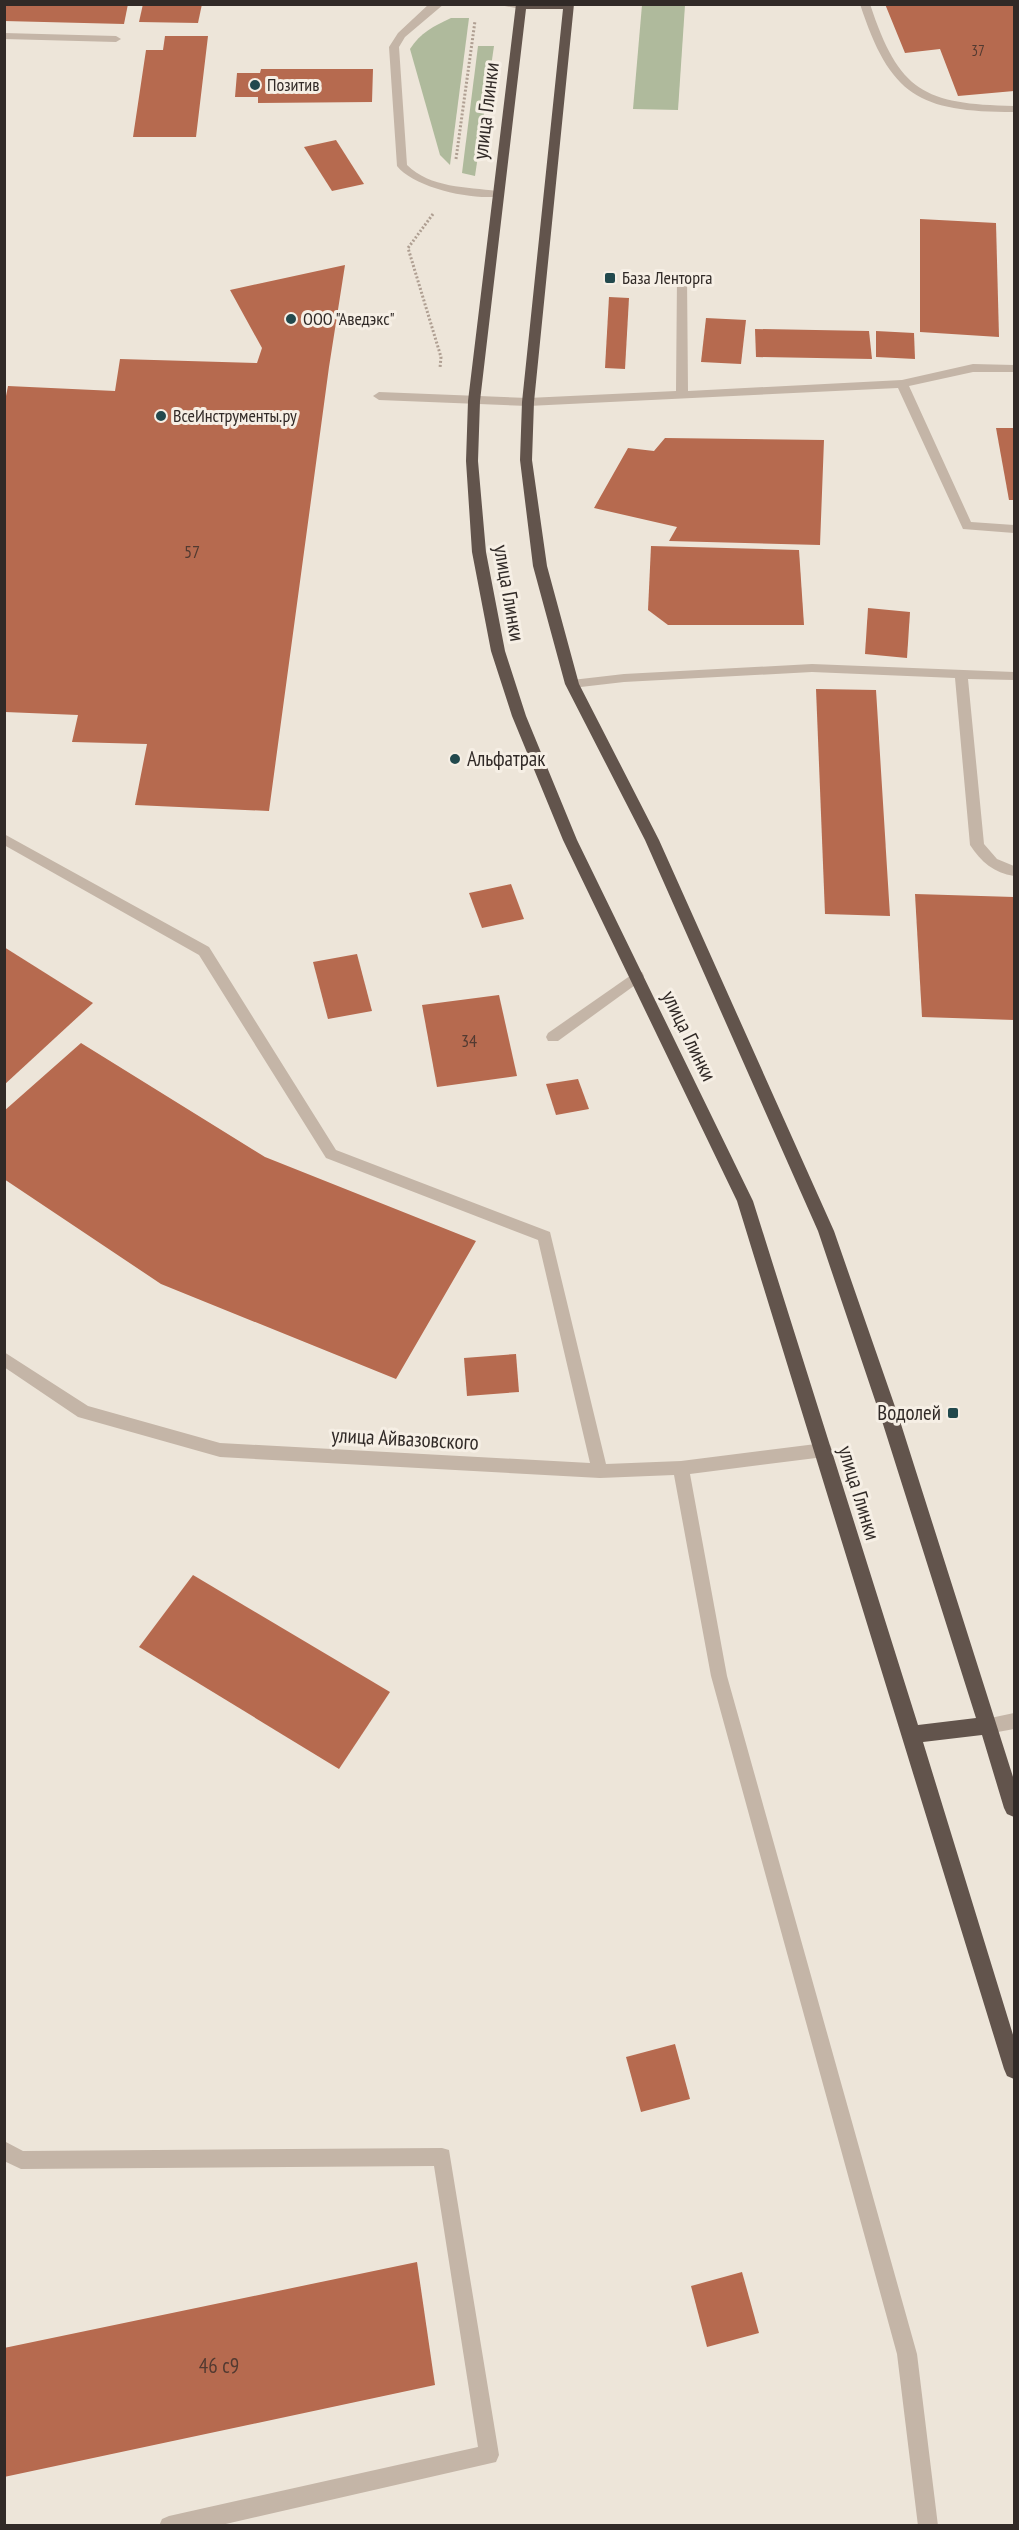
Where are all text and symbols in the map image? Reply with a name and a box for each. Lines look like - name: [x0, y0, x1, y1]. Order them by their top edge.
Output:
- house number: 37: [971, 41, 985, 60]
- street label: улица Глинки: [466, 61, 505, 161]
- place label: Позитив: [267, 73, 319, 96]
- marker: Позитив: [248, 78, 262, 92]
- place label: База Ленторга: [622, 266, 713, 289]
- marker: База Ленторга: [603, 271, 617, 285]
- place label: ООО "Аведэкс": [303, 307, 395, 330]
- marker: ООО "Аведэкс": [284, 312, 298, 326]
- place label: ВсеИнструменты.ру: [173, 404, 297, 427]
- marker: ВсеИнструменты.ру: [154, 409, 168, 423]
- house number: 57: [184, 540, 200, 563]
- street label: улица Глинки: [488, 543, 531, 643]
- place label: Альфатрак: [467, 745, 545, 772]
- marker: Альфатрак: [448, 752, 462, 766]
- street label: улица Глинки: [656, 986, 723, 1086]
- house number: 34: [461, 1029, 477, 1052]
- place label: Водолей: [877, 1399, 941, 1426]
- marker: Водолей: [946, 1406, 960, 1420]
- street label: улица Айвазовского: [331, 1421, 479, 1456]
- street label: улица Глинки: [832, 1442, 887, 1543]
- house number: 46 с9: [199, 2352, 239, 2379]

